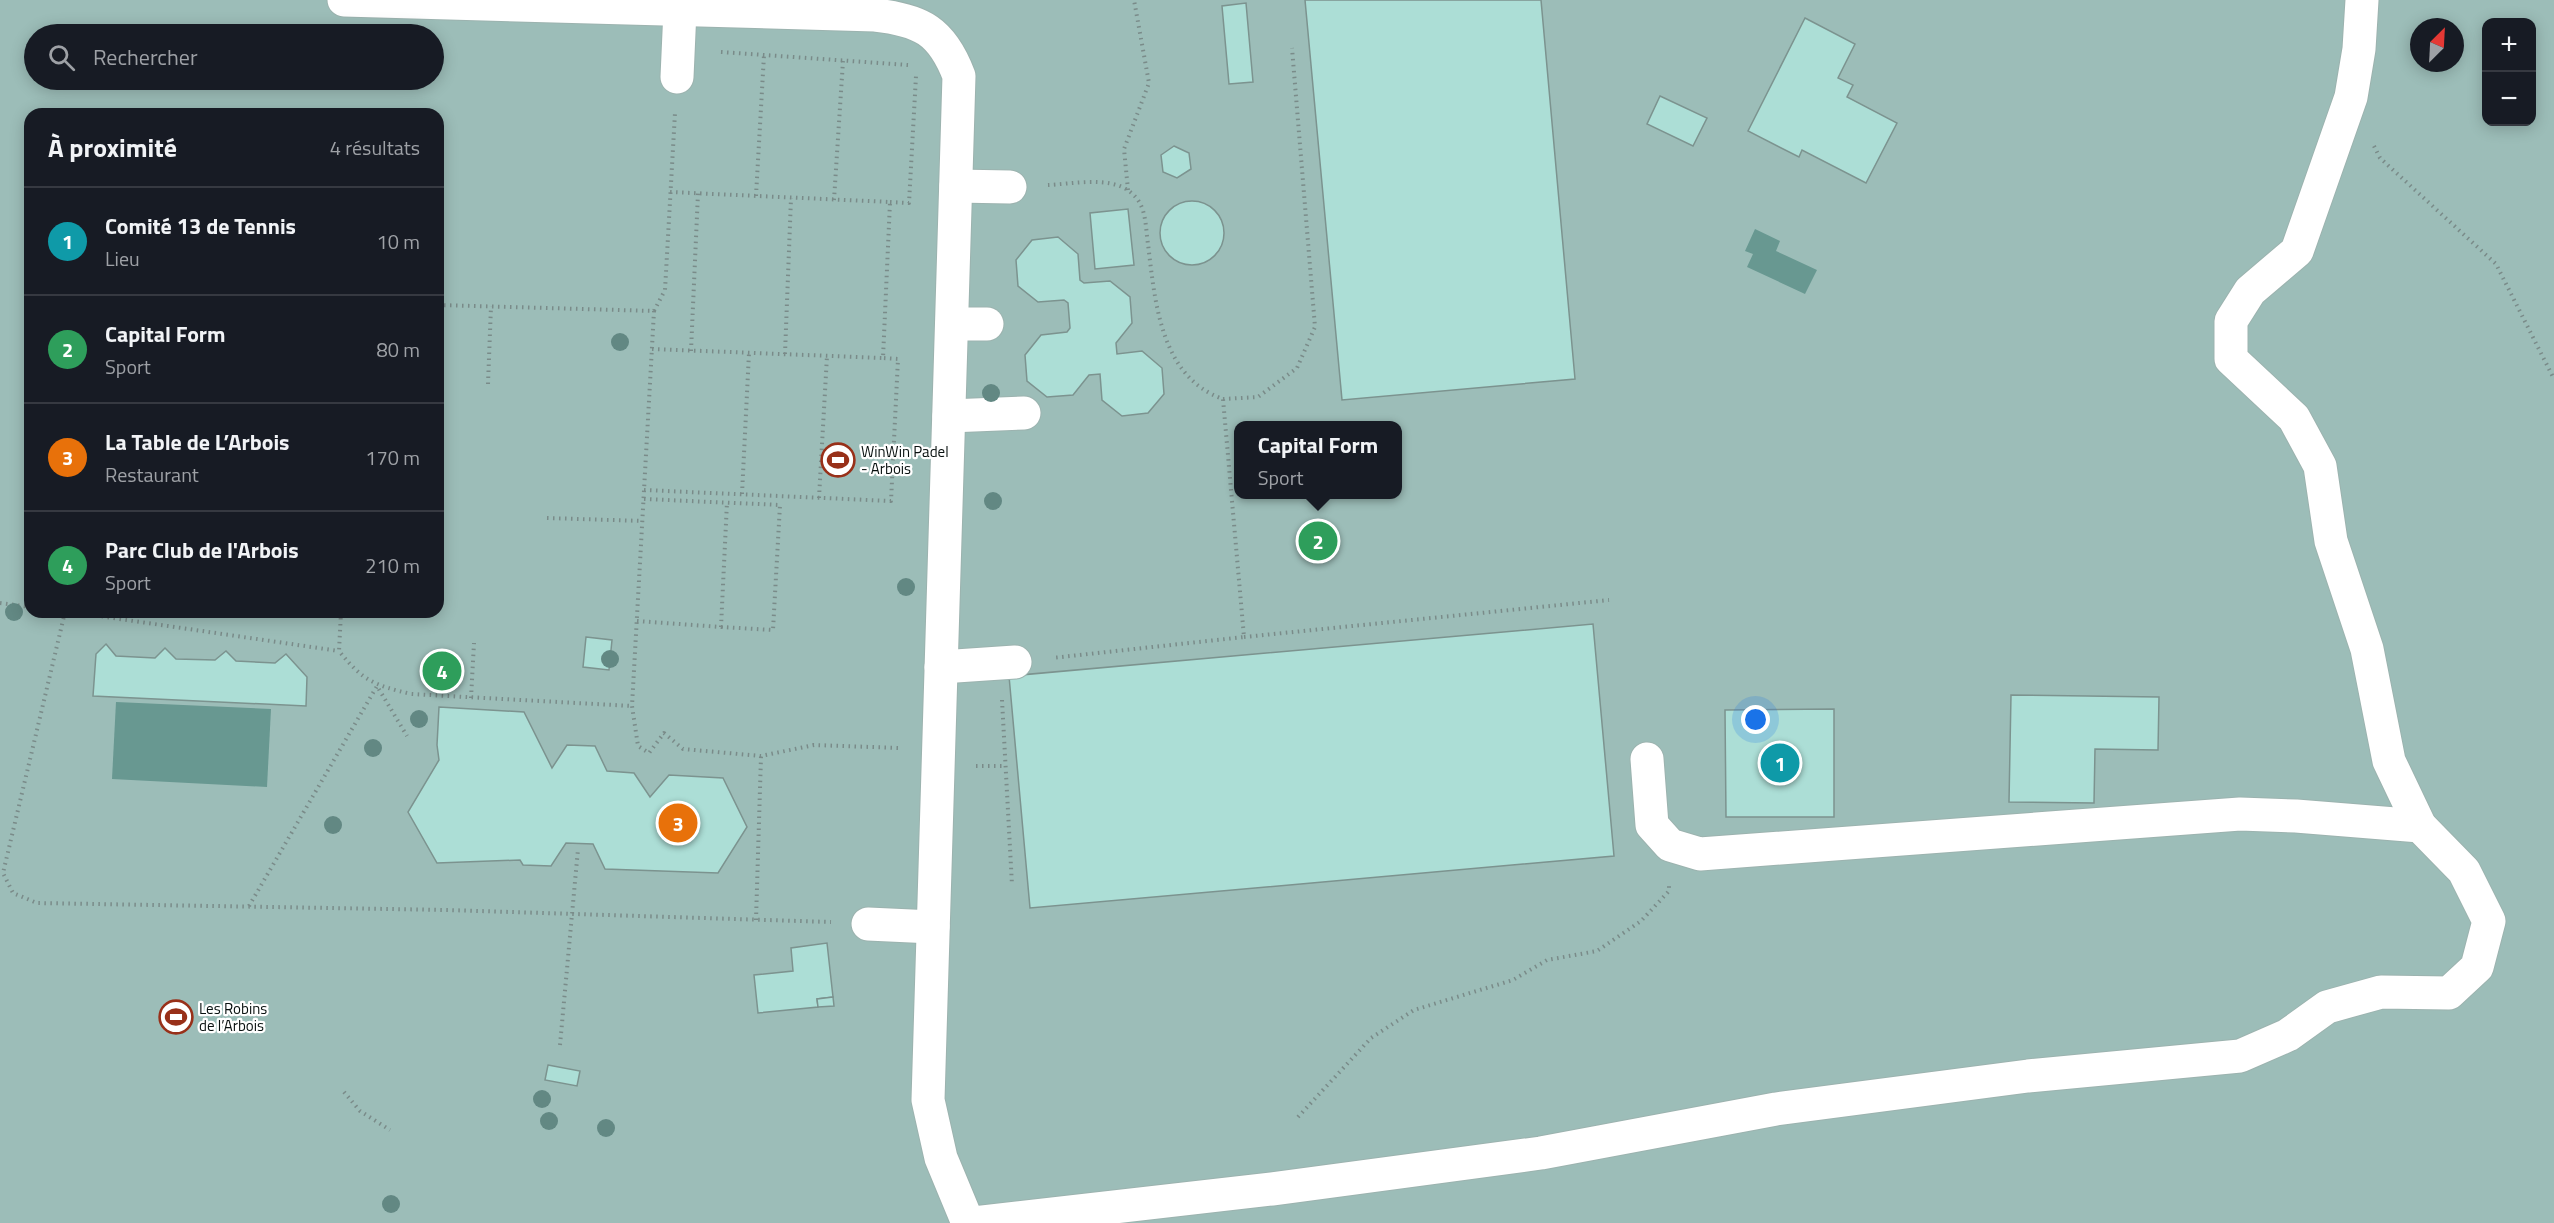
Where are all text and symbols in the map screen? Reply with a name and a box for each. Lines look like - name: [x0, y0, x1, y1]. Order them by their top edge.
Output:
- north arrow: [2410, 18, 2464, 72]
- map controls: [2482, 18, 2536, 126]
- button: +: [2482, 18, 2536, 72]
- search box: [24, 24, 444, 90]
- text: Rechercher: [93, 40, 198, 74]
- icon: search: [45, 41, 78, 74]
- button: −: [2482, 72, 2536, 126]
- text: À proximité: [48, 128, 177, 167]
- text: 4 résultats: [330, 132, 420, 163]
- text: Comité 13 de Tennis: [105, 209, 296, 243]
- text: 1: [62, 226, 73, 257]
- text: 10 m: [376, 226, 420, 257]
- text: Lieu: [105, 243, 140, 274]
- text: Capital Form: [105, 317, 226, 351]
- text: 2: [62, 334, 73, 365]
- text: 80 m: [376, 334, 420, 365]
- text: Sport: [105, 351, 151, 382]
- popup: [1234, 421, 1402, 499]
- text: La Table de L’Arbois: [105, 425, 289, 459]
- text: Capital Form: [1258, 428, 1378, 462]
- place label: WinWin Padel - Arbois: [861, 440, 949, 480]
- text: 3: [62, 442, 73, 473]
- text: 170 m: [365, 442, 420, 473]
- sports icon: WinWin Padel - Arbois: [820, 442, 856, 478]
- text: Restaurant: [105, 459, 199, 490]
- text: Sport: [1258, 462, 1304, 493]
- pin: 2: [1298, 518, 1338, 564]
- text: Parc Club de l'Arbois: [105, 533, 299, 567]
- text: 4: [62, 550, 73, 581]
- text: 210 m: [365, 550, 420, 581]
- text: Sport: [105, 567, 151, 598]
- pin: 4: [422, 648, 462, 694]
- your location: [1741, 705, 1770, 734]
- pin: 1: [1760, 740, 1800, 786]
- pin: 3: [658, 800, 698, 846]
- place label: Les Robins de l’Arbois: [199, 997, 267, 1037]
- sports icon: Les Robins de l’Arbois: [158, 999, 194, 1035]

